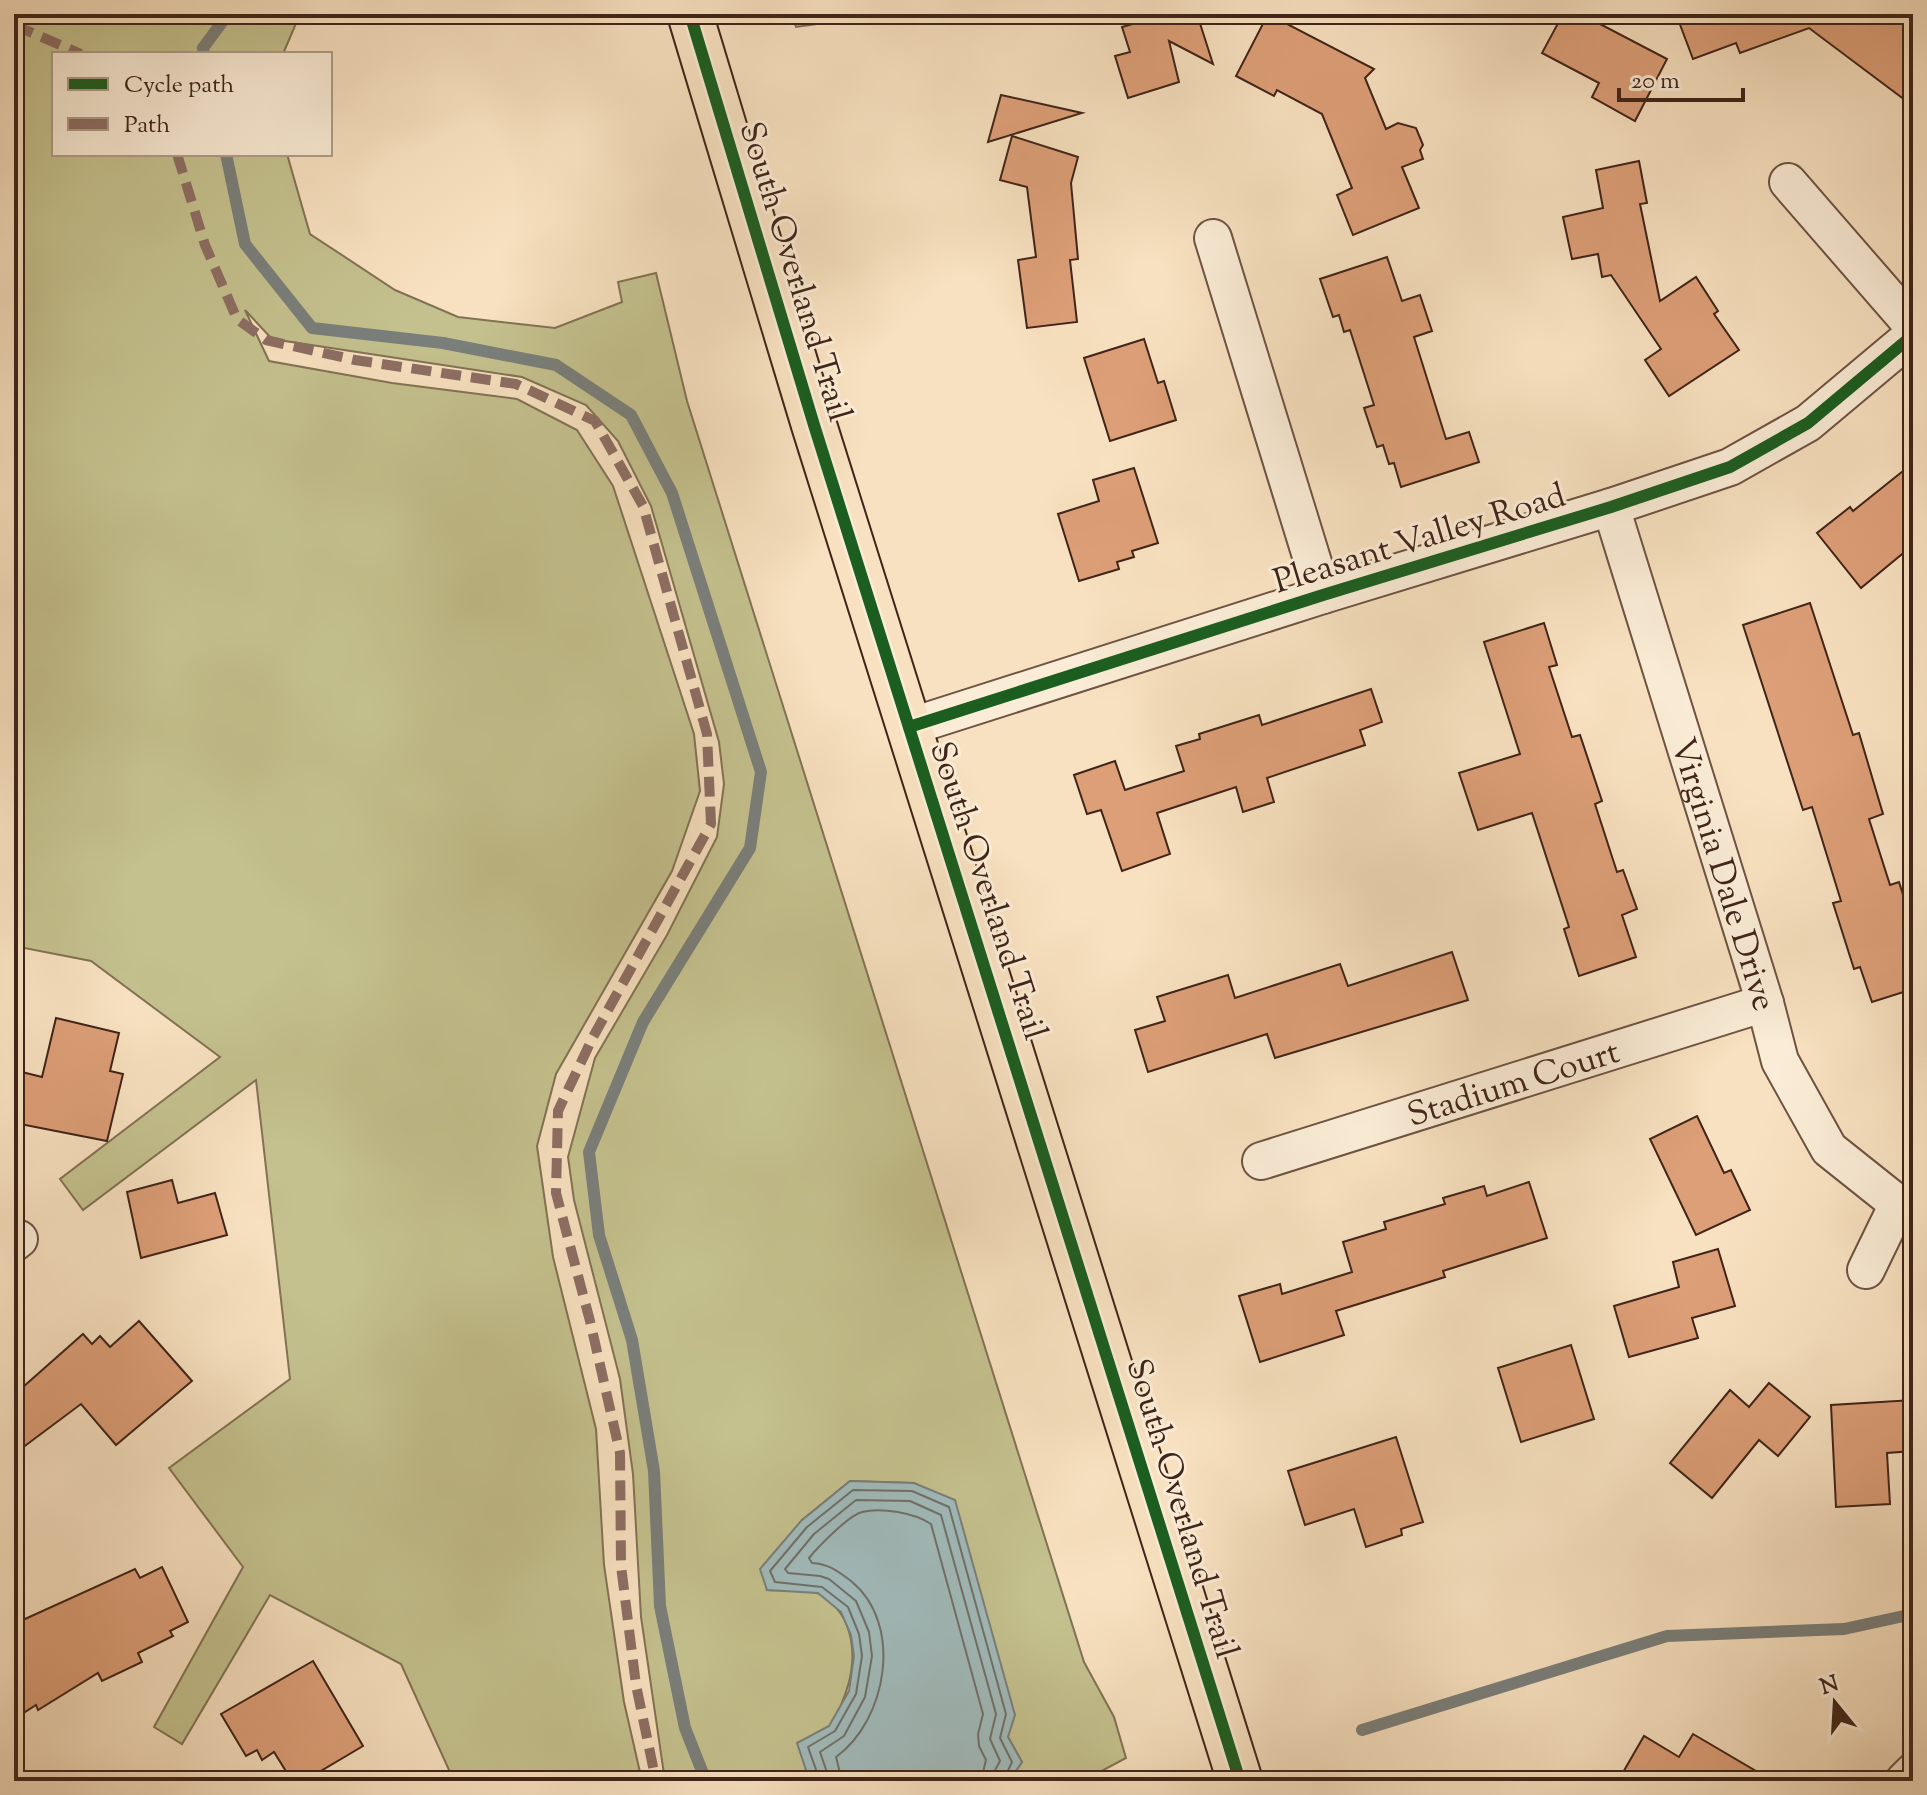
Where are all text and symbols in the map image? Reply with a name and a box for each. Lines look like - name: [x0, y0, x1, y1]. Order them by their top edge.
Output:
- legend: [52, 52, 332, 156]
- scale bar: [1619, 52, 1743, 102]
- text: 20 m: [1631, 65, 1680, 99]
- text: Cycle path: [124, 69, 234, 103]
- text: Path: [124, 109, 170, 143]
- street label: South Overland Trail: [725, 116, 863, 428]
- street label: Pleasant Valley Road: [1268, 473, 1572, 608]
- street label: Virginia Dale Drive: [1656, 732, 1787, 1017]
- street label: South Overland Trail: [915, 735, 1058, 1047]
- street label: Stadium Court: [1402, 1029, 1627, 1142]
- street label: South Overland Trail: [1112, 1353, 1250, 1665]
- north arrow: [1795, 1663, 1875, 1743]
- text: N: [1816, 1669, 1843, 1705]

